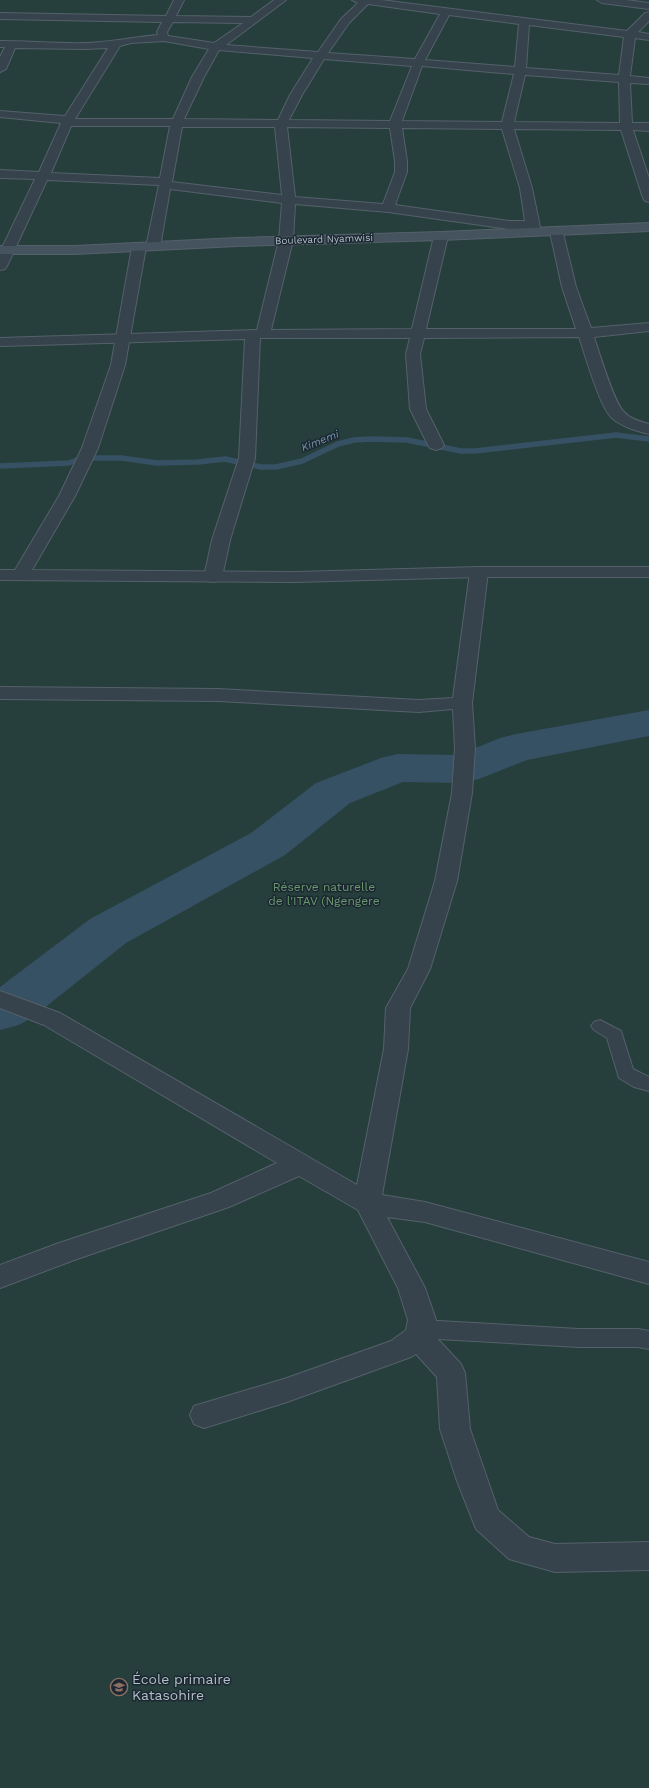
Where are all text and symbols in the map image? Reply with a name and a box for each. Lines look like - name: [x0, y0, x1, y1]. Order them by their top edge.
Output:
- street label: Boulevard Nyamwisi: [275, 232, 373, 246]
- water label: Kimemi: [299, 427, 342, 454]
- park label: Réserve naturelle de l'ITAV (Ngengere: [268, 880, 380, 908]
- place label: École primaire Katasohire: [132, 1671, 231, 1703]
- school or university icon: École primaire Katasohire: [109, 1677, 129, 1697]

